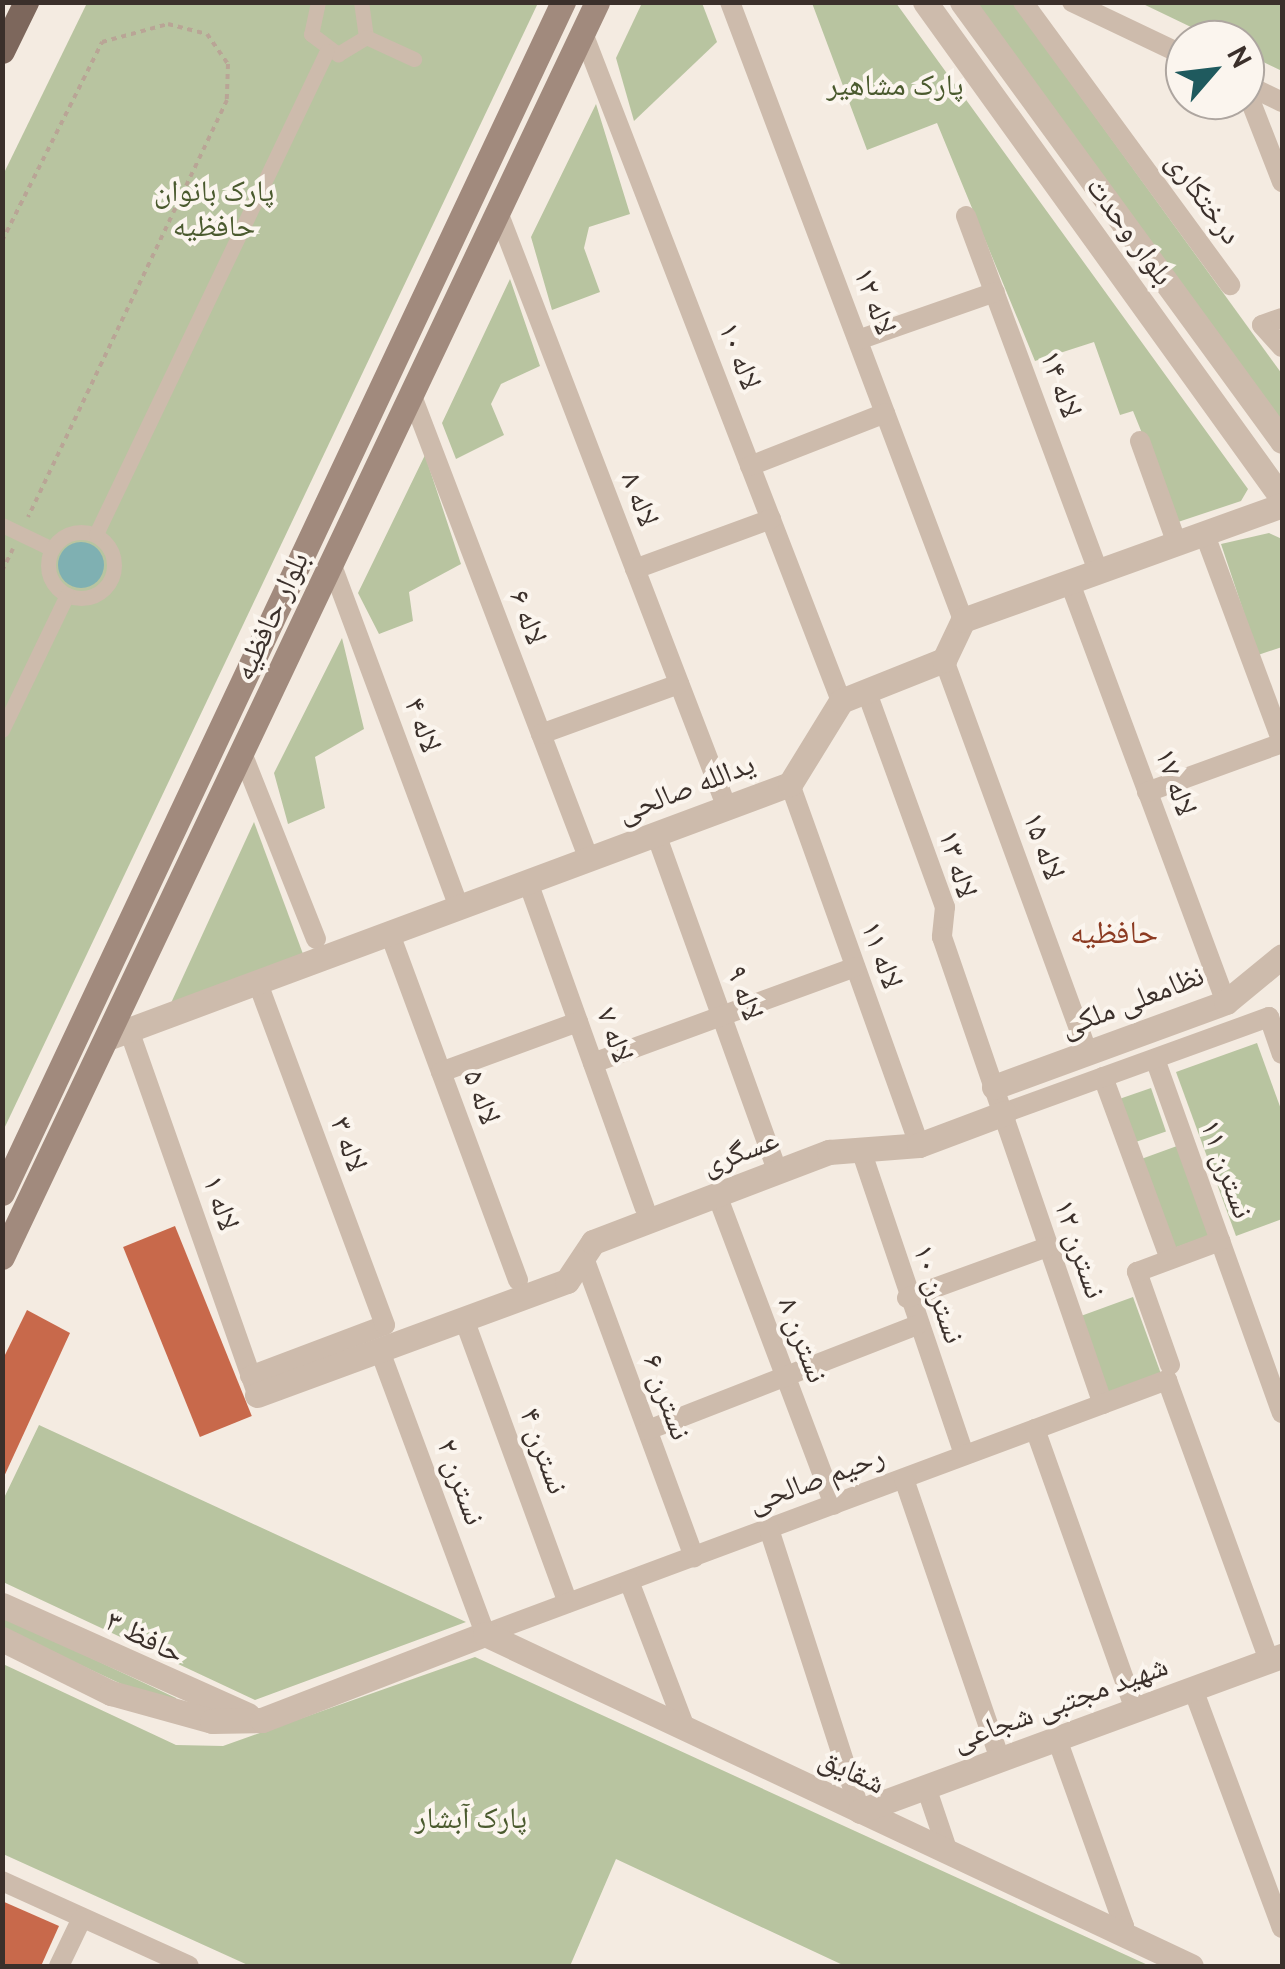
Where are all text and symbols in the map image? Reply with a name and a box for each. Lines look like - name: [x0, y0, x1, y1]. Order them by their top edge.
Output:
- north arrow: [1165, 20, 1265, 120]
- text: N: [1220, 40, 1259, 74]
- park label: پارک مشاهیر: [826, 67, 964, 103]
- street label: درختکاری: [1158, 145, 1250, 251]
- street label: بلوار وحدت: [1079, 170, 1181, 292]
- park label: پارک بانوان حافظیه: [154, 173, 274, 244]
- street label: لاله ۱۲: [846, 262, 904, 340]
- street label: لاله ۱۰: [711, 317, 769, 395]
- street label: لاله ۱۴: [1032, 345, 1090, 423]
- street label: لاله ۸: [613, 467, 667, 531]
- street label: بلوار حافظیه: [226, 546, 316, 686]
- street label: لاله ۶: [501, 585, 555, 649]
- street label: لاله ۴: [397, 693, 449, 757]
- street label: لاله ۱۷: [1147, 743, 1205, 821]
- street label: یدالله صالحی: [612, 745, 760, 831]
- street label: لاله ۱۵: [1015, 807, 1073, 885]
- street label: لاله ۱۳: [931, 826, 985, 902]
- district label: حافظیه: [1070, 913, 1158, 951]
- street label: لاله ۱۱: [853, 916, 911, 994]
- street label: نظامعلی ملکی: [1055, 957, 1209, 1045]
- street label: لاله ۹: [719, 961, 771, 1025]
- street label: لاله ۷: [589, 1003, 641, 1067]
- street label: لاله ۵: [456, 1065, 508, 1129]
- street label: لاله ۳: [323, 1112, 375, 1176]
- street label: نسترن ۱۱: [1193, 1115, 1261, 1223]
- street label: عسگری: [696, 1121, 784, 1183]
- street label: لاله ۱: [195, 1171, 247, 1235]
- street label: نسترن ۱۲: [1046, 1195, 1114, 1303]
- street label: نسترن ۱۰: [905, 1240, 973, 1348]
- street label: نسترن ۸: [770, 1292, 836, 1388]
- street label: نسترن ۶: [635, 1349, 699, 1445]
- street label: نسترن ۴: [512, 1403, 576, 1499]
- street label: نسترن ۲: [429, 1434, 493, 1530]
- street label: رحیم صالحی: [743, 1438, 889, 1520]
- street label: حافظ ۳: [100, 1603, 190, 1671]
- street label: شهید مجتبی شجاعی: [947, 1647, 1173, 1759]
- street label: شقایق: [813, 1740, 891, 1802]
- park label: پارک آبشار: [415, 1800, 527, 1836]

